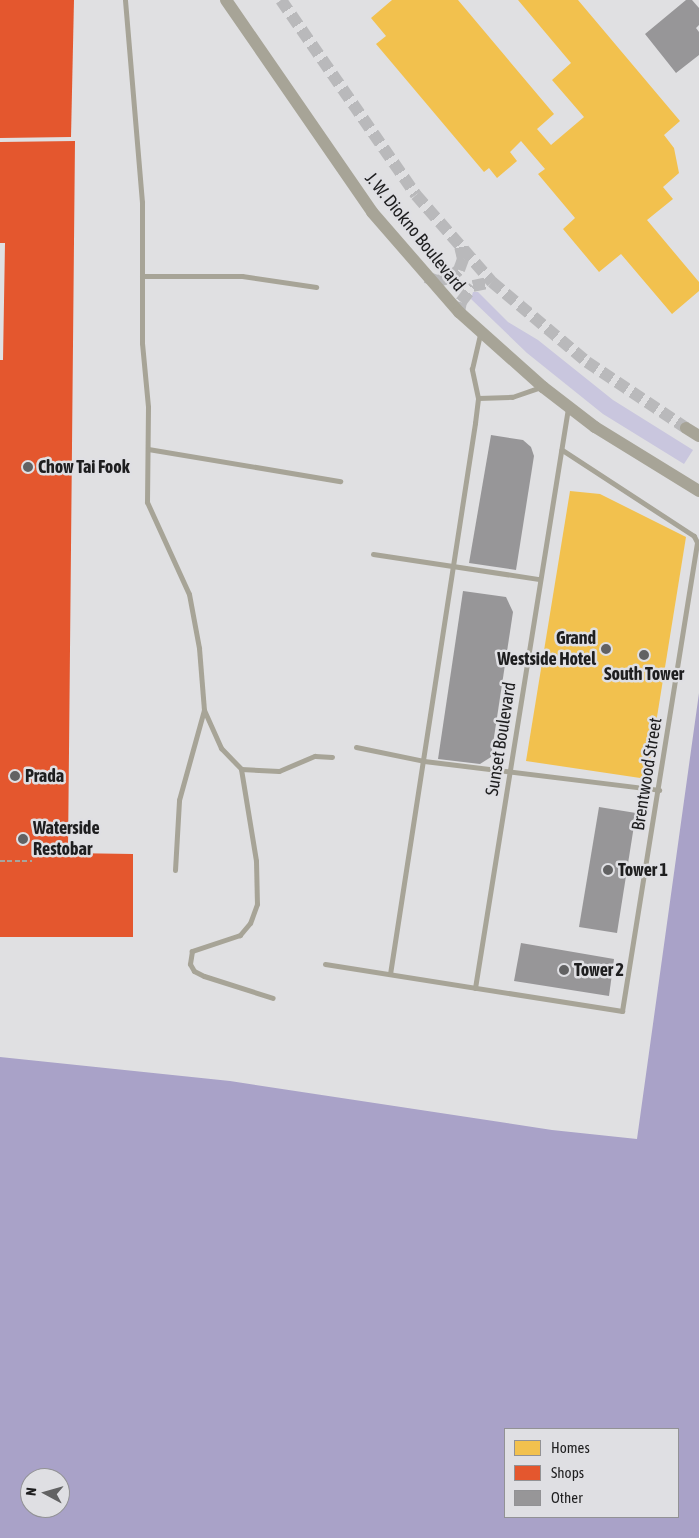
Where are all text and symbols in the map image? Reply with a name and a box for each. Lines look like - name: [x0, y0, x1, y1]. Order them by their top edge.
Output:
- street label: J. W. Diokno Boulevard: [360, 168, 470, 296]
- place label: Chow Tai Fook: [38, 456, 130, 478]
- marker: Chow Tai Fook: [22, 461, 34, 473]
- place label: Grand Westside Hotel: [497, 628, 596, 670]
- marker: Grand Westside Hotel: [600, 643, 612, 655]
- marker: South Tower: [638, 649, 650, 661]
- place label: South Tower: [604, 663, 684, 685]
- street label: Sunset Boulevard: [481, 681, 521, 797]
- street label: Brentwood Street: [627, 716, 667, 832]
- place label: Prada: [25, 765, 64, 787]
- marker: Prada: [9, 770, 21, 782]
- place label: Waterside Restobar: [33, 818, 100, 861]
- marker: Waterside Restobar: [17, 833, 29, 845]
- place label: Tower 1: [618, 859, 668, 881]
- marker: Tower 1: [602, 864, 614, 876]
- place label: Tower 2: [574, 959, 624, 981]
- marker: Tower 2: [558, 964, 570, 976]
- legend: [504, 1428, 679, 1518]
- text: Homes: [551, 1439, 590, 1456]
- text: Shops: [551, 1464, 584, 1481]
- north arrow: [20, 1468, 70, 1518]
- text: N: [23, 1487, 39, 1496]
- text: Other: [551, 1489, 583, 1506]

